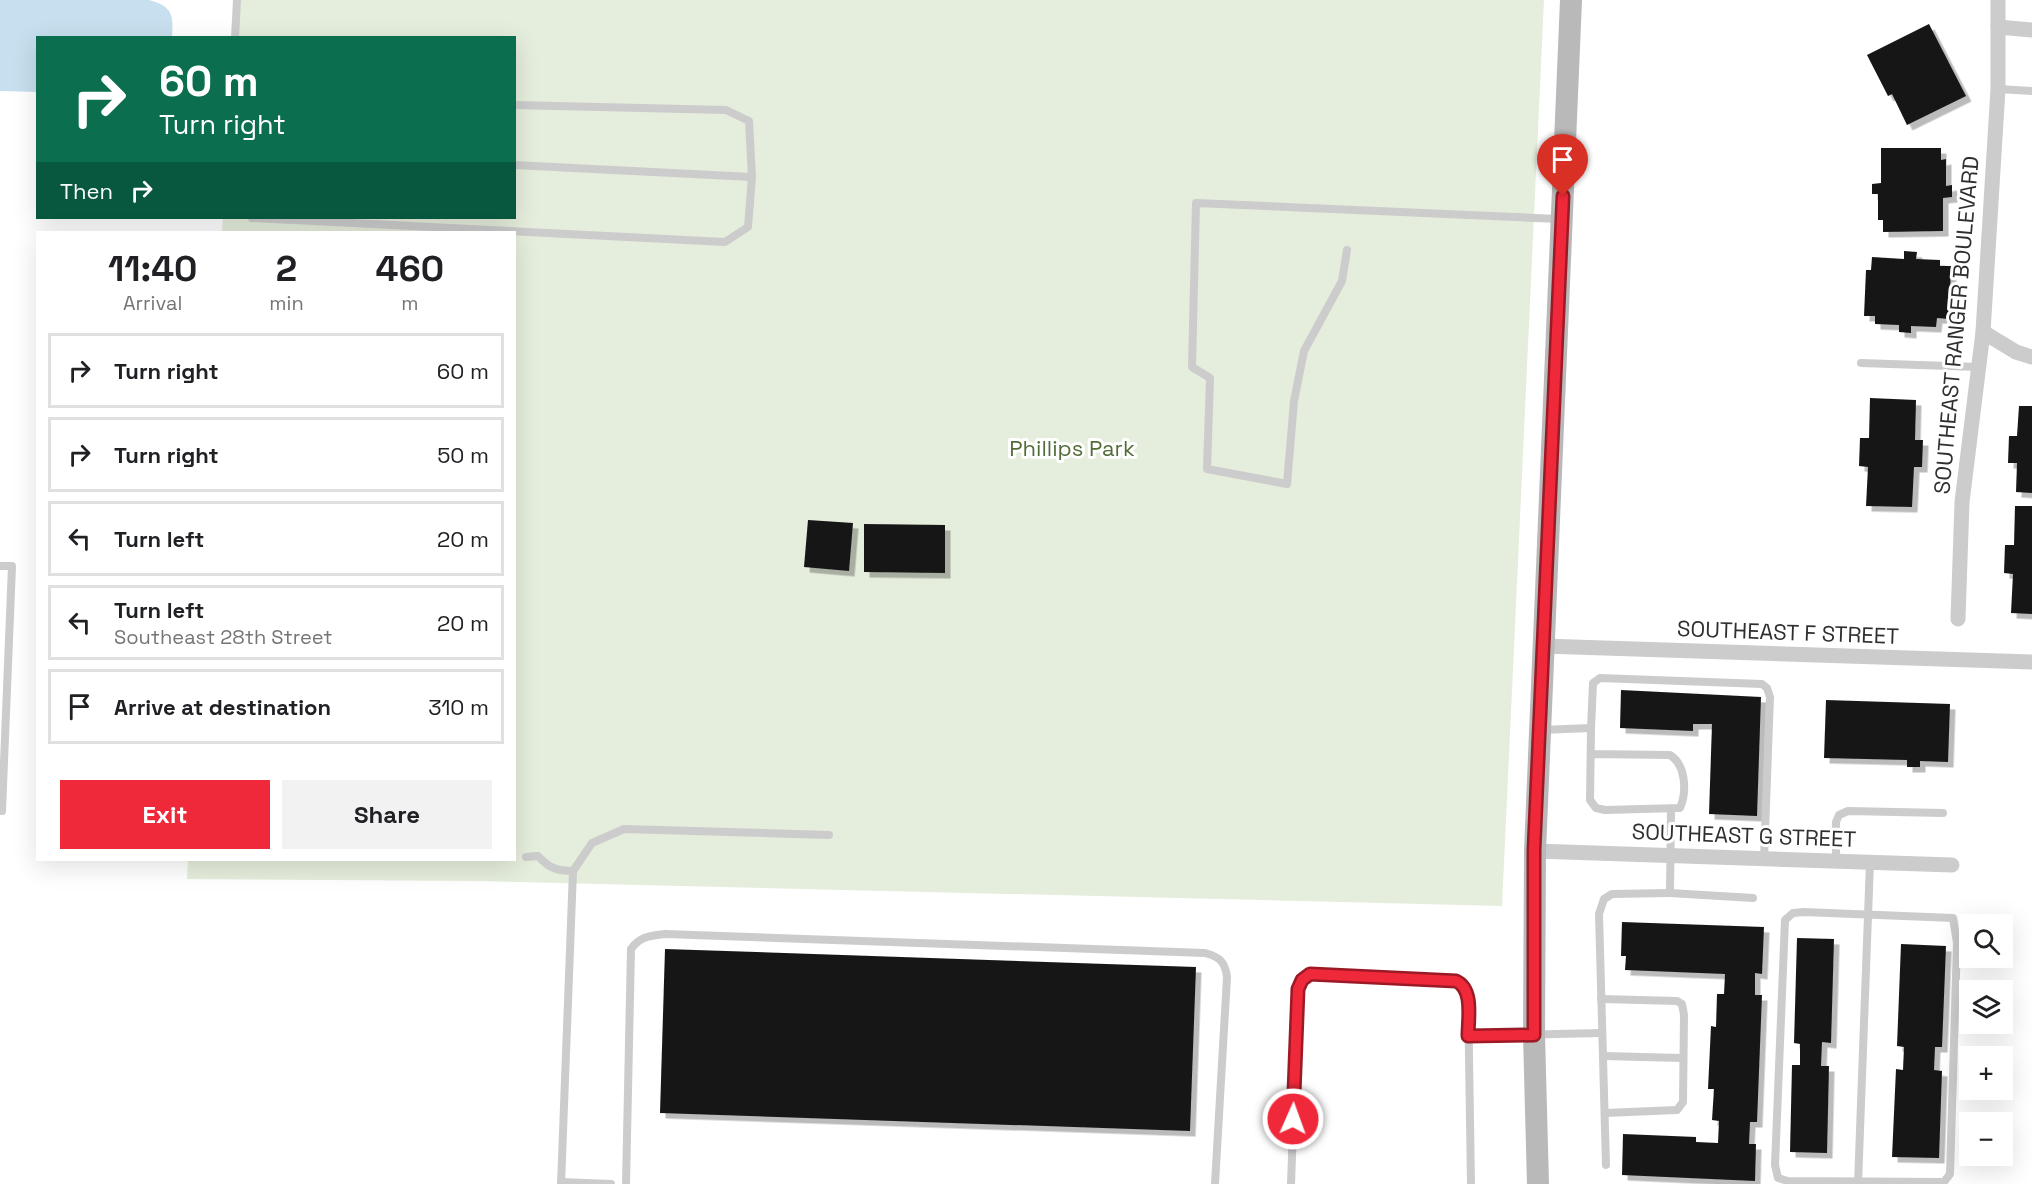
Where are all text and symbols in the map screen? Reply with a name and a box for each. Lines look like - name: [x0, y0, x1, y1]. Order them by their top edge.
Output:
- text: 60 m: [159, 55, 259, 108]
- icon: right: [60, 60, 138, 138]
- text: Turn right: [159, 107, 286, 142]
- pin: [1537, 134, 1588, 196]
- icon: arrive: [1546, 143, 1579, 176]
- street label: SOUTHEAST RANGER BOULEVARD: [1927, 155, 1985, 495]
- icon: right: [125, 174, 158, 207]
- text: Then: [60, 177, 113, 205]
- text: 11:40: [108, 246, 197, 292]
- text: 2: [276, 246, 297, 292]
- text: 460: [376, 246, 444, 292]
- text: Arrival: [123, 290, 182, 316]
- text: min: [269, 290, 304, 316]
- text: m: [401, 290, 418, 316]
- icon: right: [63, 354, 96, 387]
- text: Turn right: [114, 357, 219, 385]
- text: 60 m: [437, 357, 489, 385]
- park label: Phillips Park: [1009, 434, 1135, 462]
- icon: right: [63, 438, 96, 471]
- text: Turn right: [114, 441, 219, 469]
- text: 50 m: [437, 441, 489, 469]
- icon: left: [63, 522, 96, 555]
- text: Turn left: [114, 525, 204, 553]
- text: 20 m: [437, 525, 489, 553]
- text: Turn left: [114, 596, 204, 624]
- icon: left: [63, 606, 96, 639]
- text: 20 m: [437, 609, 489, 637]
- street label: SOUTHEAST F STREET: [1677, 614, 1900, 650]
- text: Southeast 28th Street: [114, 624, 332, 650]
- icon: arrive: [63, 690, 96, 723]
- text: Arrive at destination: [114, 693, 331, 721]
- text: 310 m: [428, 693, 489, 721]
- button: Exit: [60, 780, 270, 849]
- button: Share: [282, 780, 492, 849]
- street label: SOUTHEAST G STREET: [1631, 817, 1857, 853]
- map controls: [1959, 914, 2013, 1166]
- button: search: [1959, 914, 2013, 968]
- button: layers: [1959, 980, 2013, 1034]
- button: +: [1959, 1046, 2013, 1100]
- position arrow: [1261, 1087, 1325, 1151]
- button: −: [1959, 1112, 2013, 1166]

